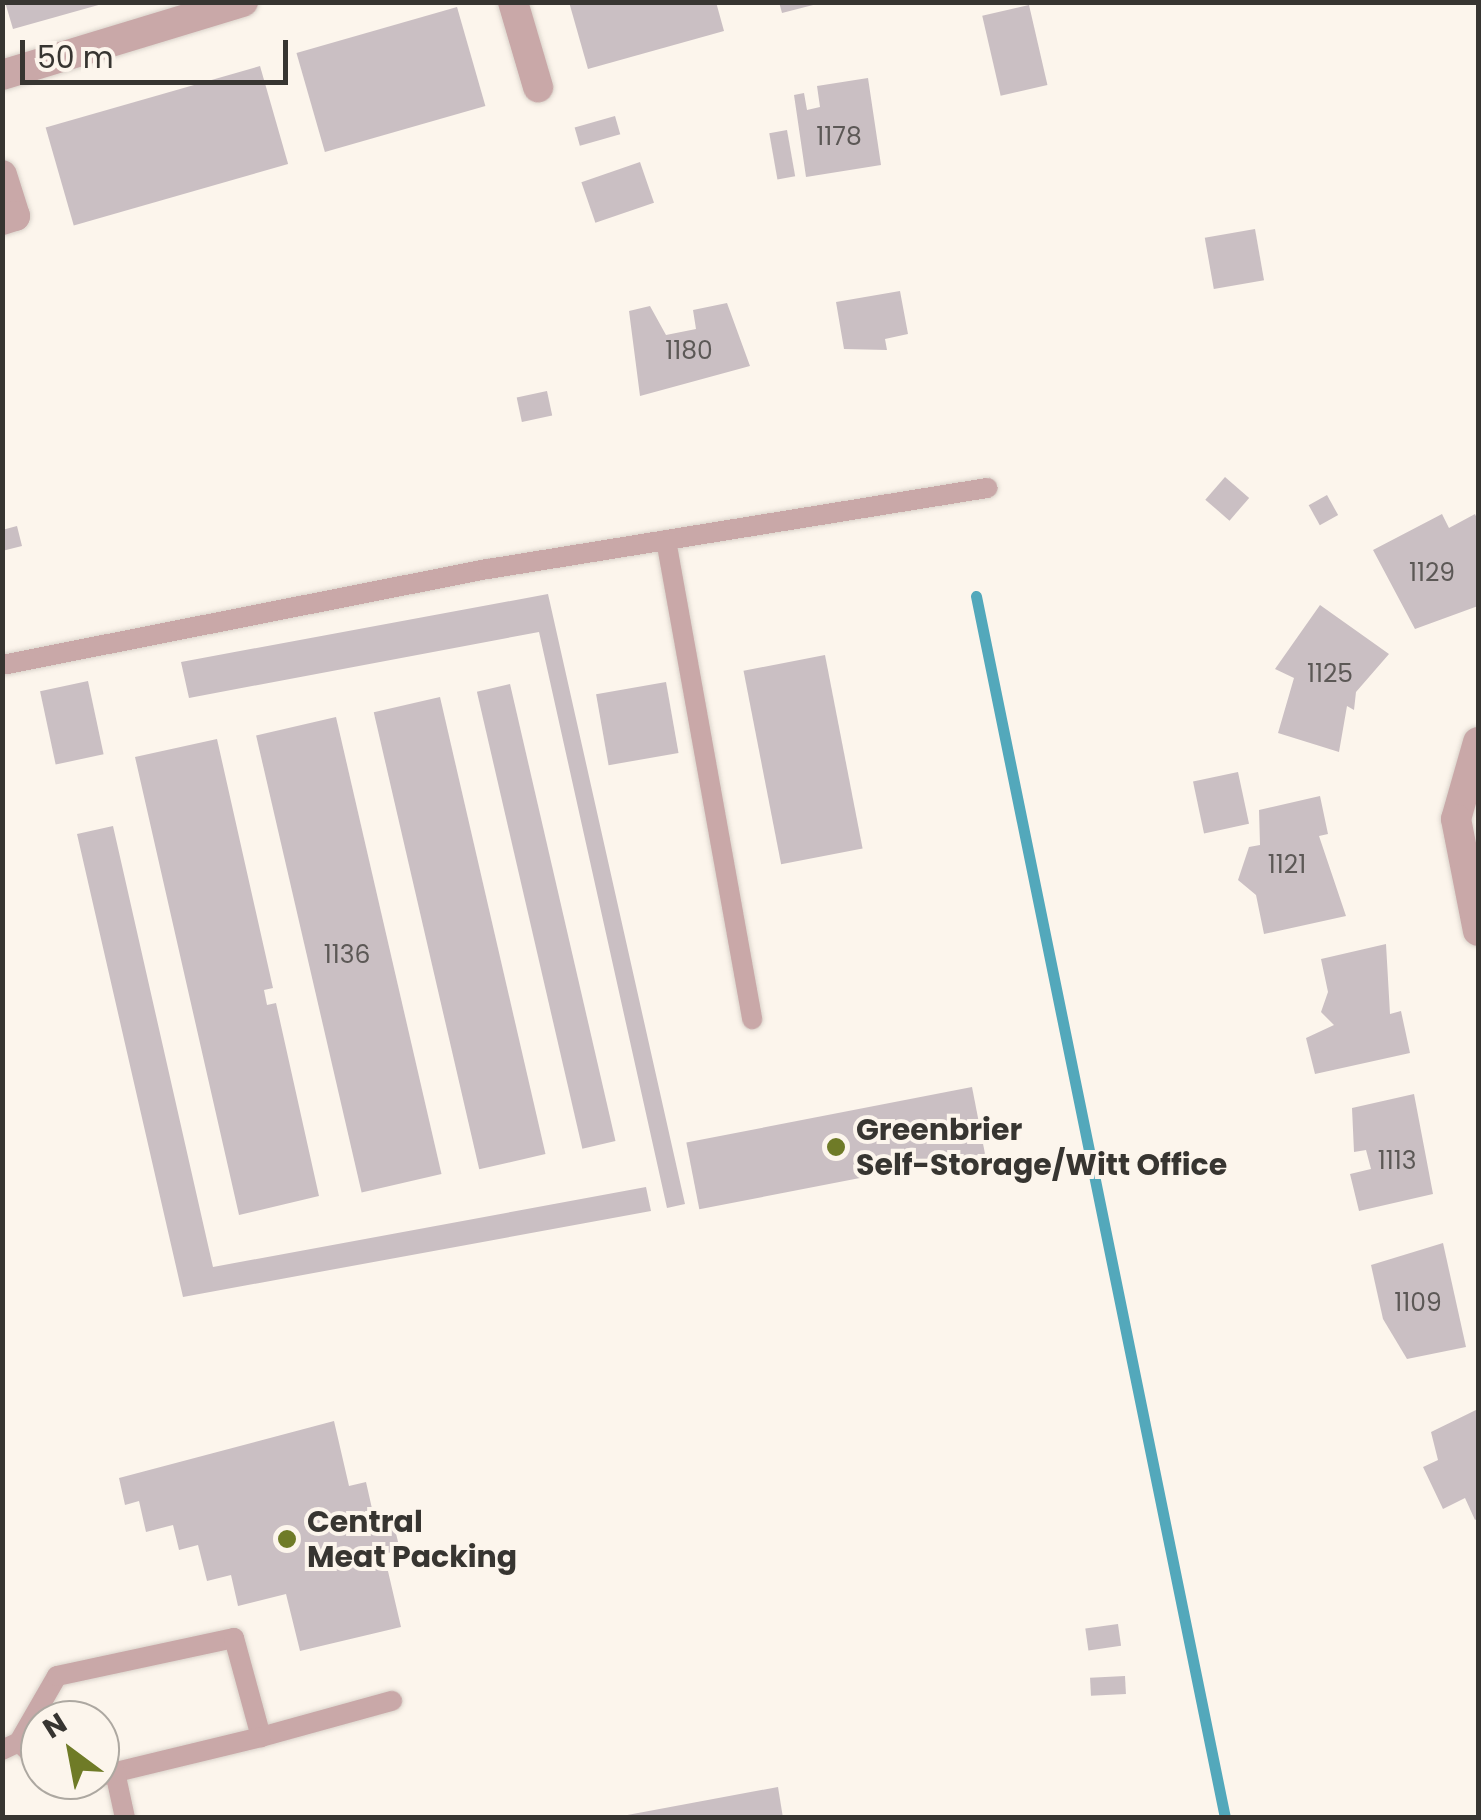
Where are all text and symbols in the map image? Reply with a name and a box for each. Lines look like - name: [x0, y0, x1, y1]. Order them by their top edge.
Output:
- scale bar: [25, 20, 292, 82]
- text: 50 m: [37, 36, 114, 79]
- house number: 1178: [816, 122, 862, 152]
- house number: 1180: [665, 336, 713, 366]
- house number: 1129: [1409, 558, 1455, 588]
- house number: 1125: [1307, 659, 1353, 689]
- house number: 1121: [1268, 850, 1306, 880]
- house number: 1136: [324, 940, 370, 970]
- place label: Greenbrier Self-Storage/Witt Office: [856, 1112, 1227, 1182]
- marker: Greenbrier Self-Storage/Witt Office: [825, 1136, 847, 1158]
- house number: 1113: [1378, 1146, 1416, 1176]
- house number: 1109: [1394, 1288, 1442, 1318]
- place label: Central Meat Packing: [307, 1504, 517, 1574]
- marker: Central Meat Packing: [276, 1528, 298, 1550]
- north arrow: [20, 1700, 120, 1800]
- text: N: [36, 1704, 74, 1748]

